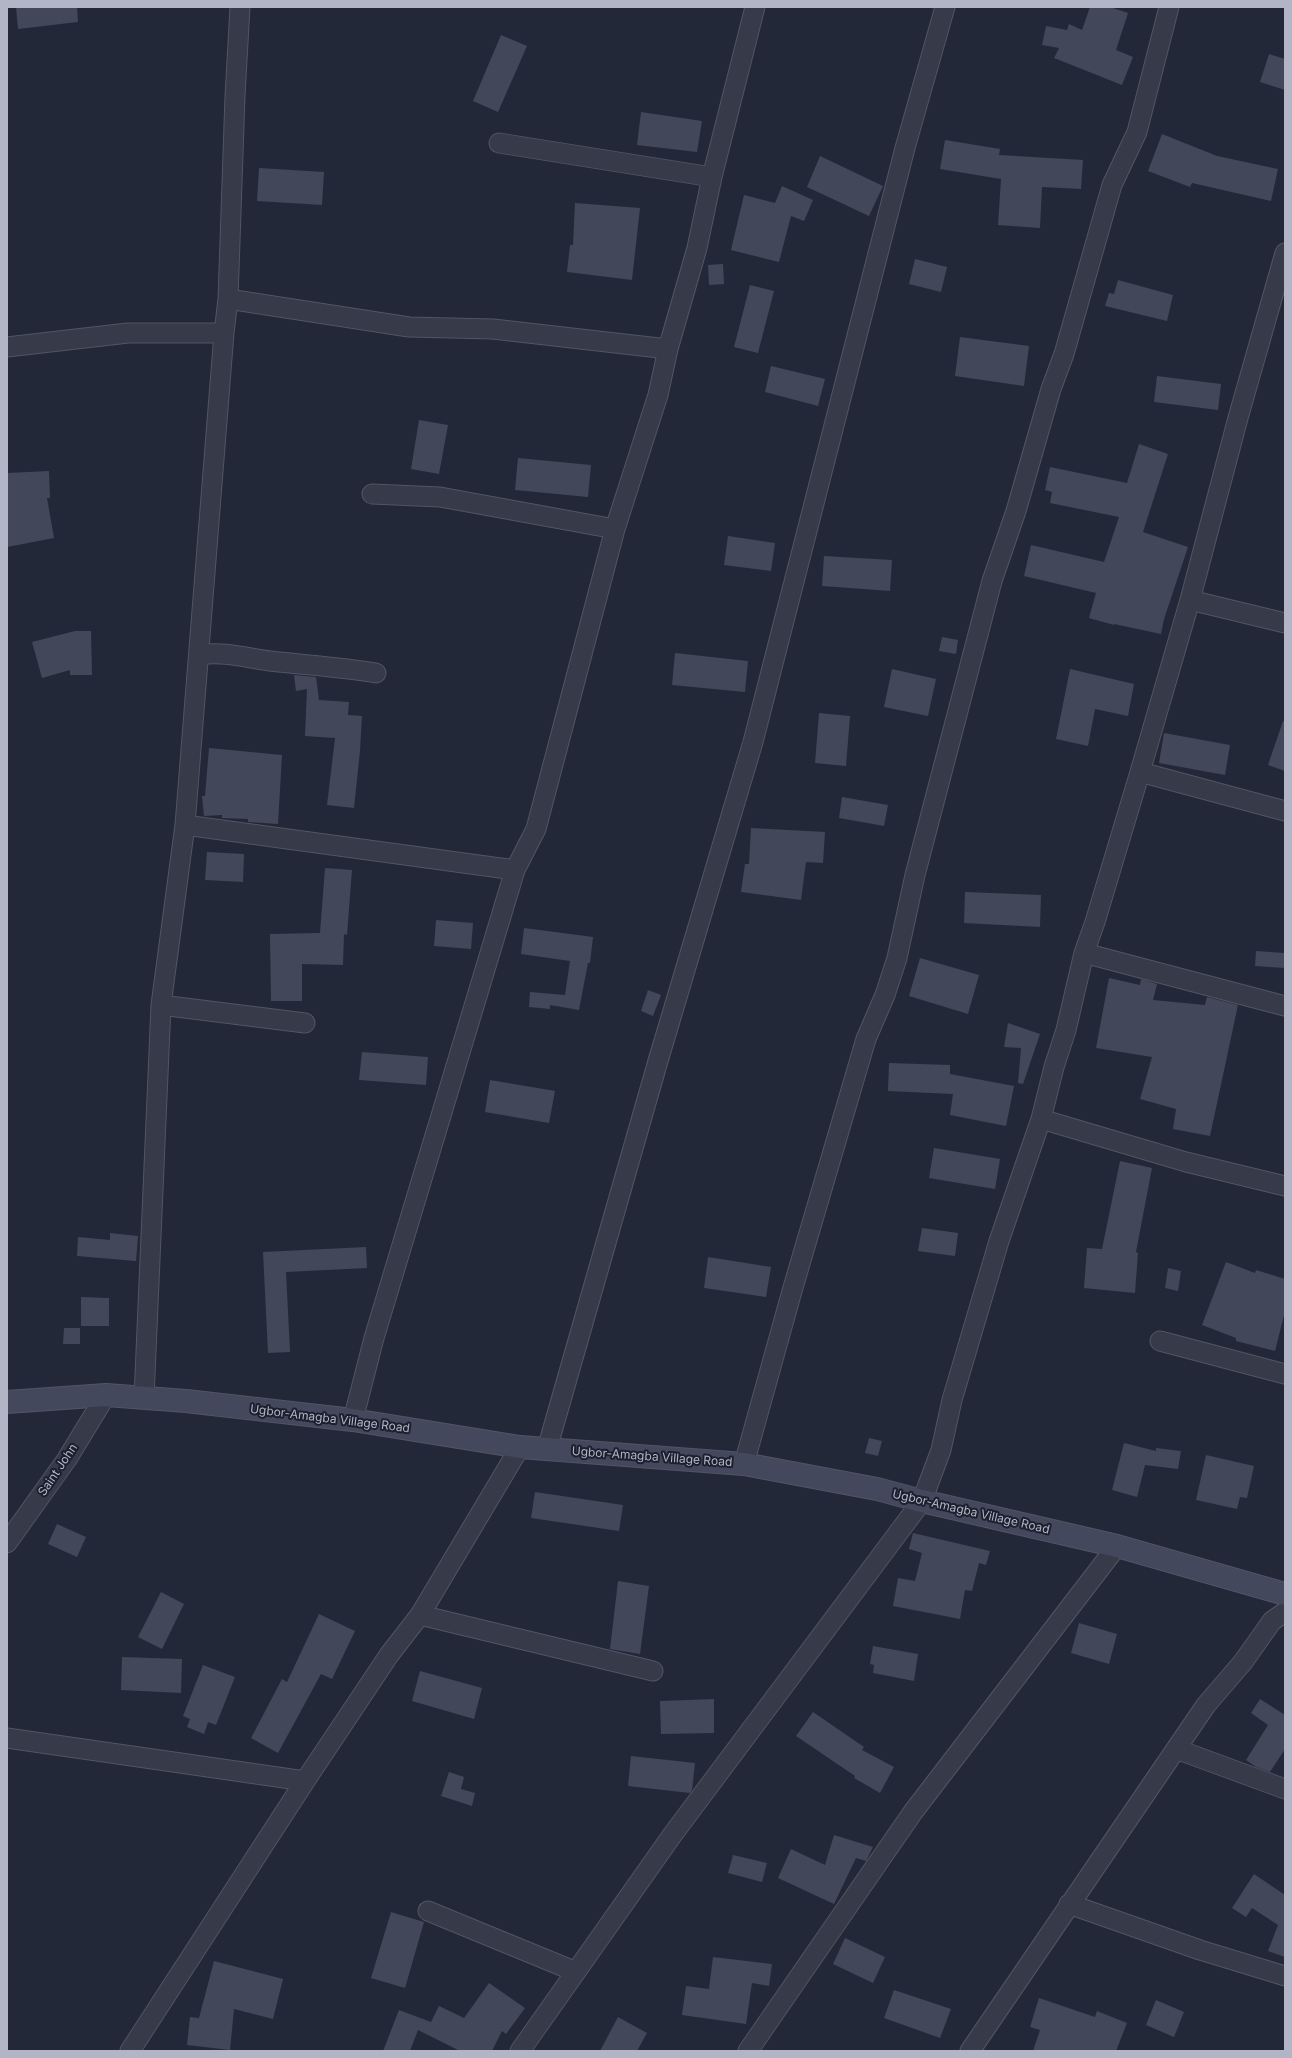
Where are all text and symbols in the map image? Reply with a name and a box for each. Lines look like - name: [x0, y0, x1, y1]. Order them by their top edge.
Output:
- street label: Ugbor-Amagba Village Road: [249, 1402, 411, 1436]
- street label: Saint John: [35, 1441, 81, 1499]
- street label: Ugbor-Amagba Village Road: [571, 1444, 733, 1470]
- street label: Ugbor-Amagba Village Road: [891, 1487, 1051, 1537]

